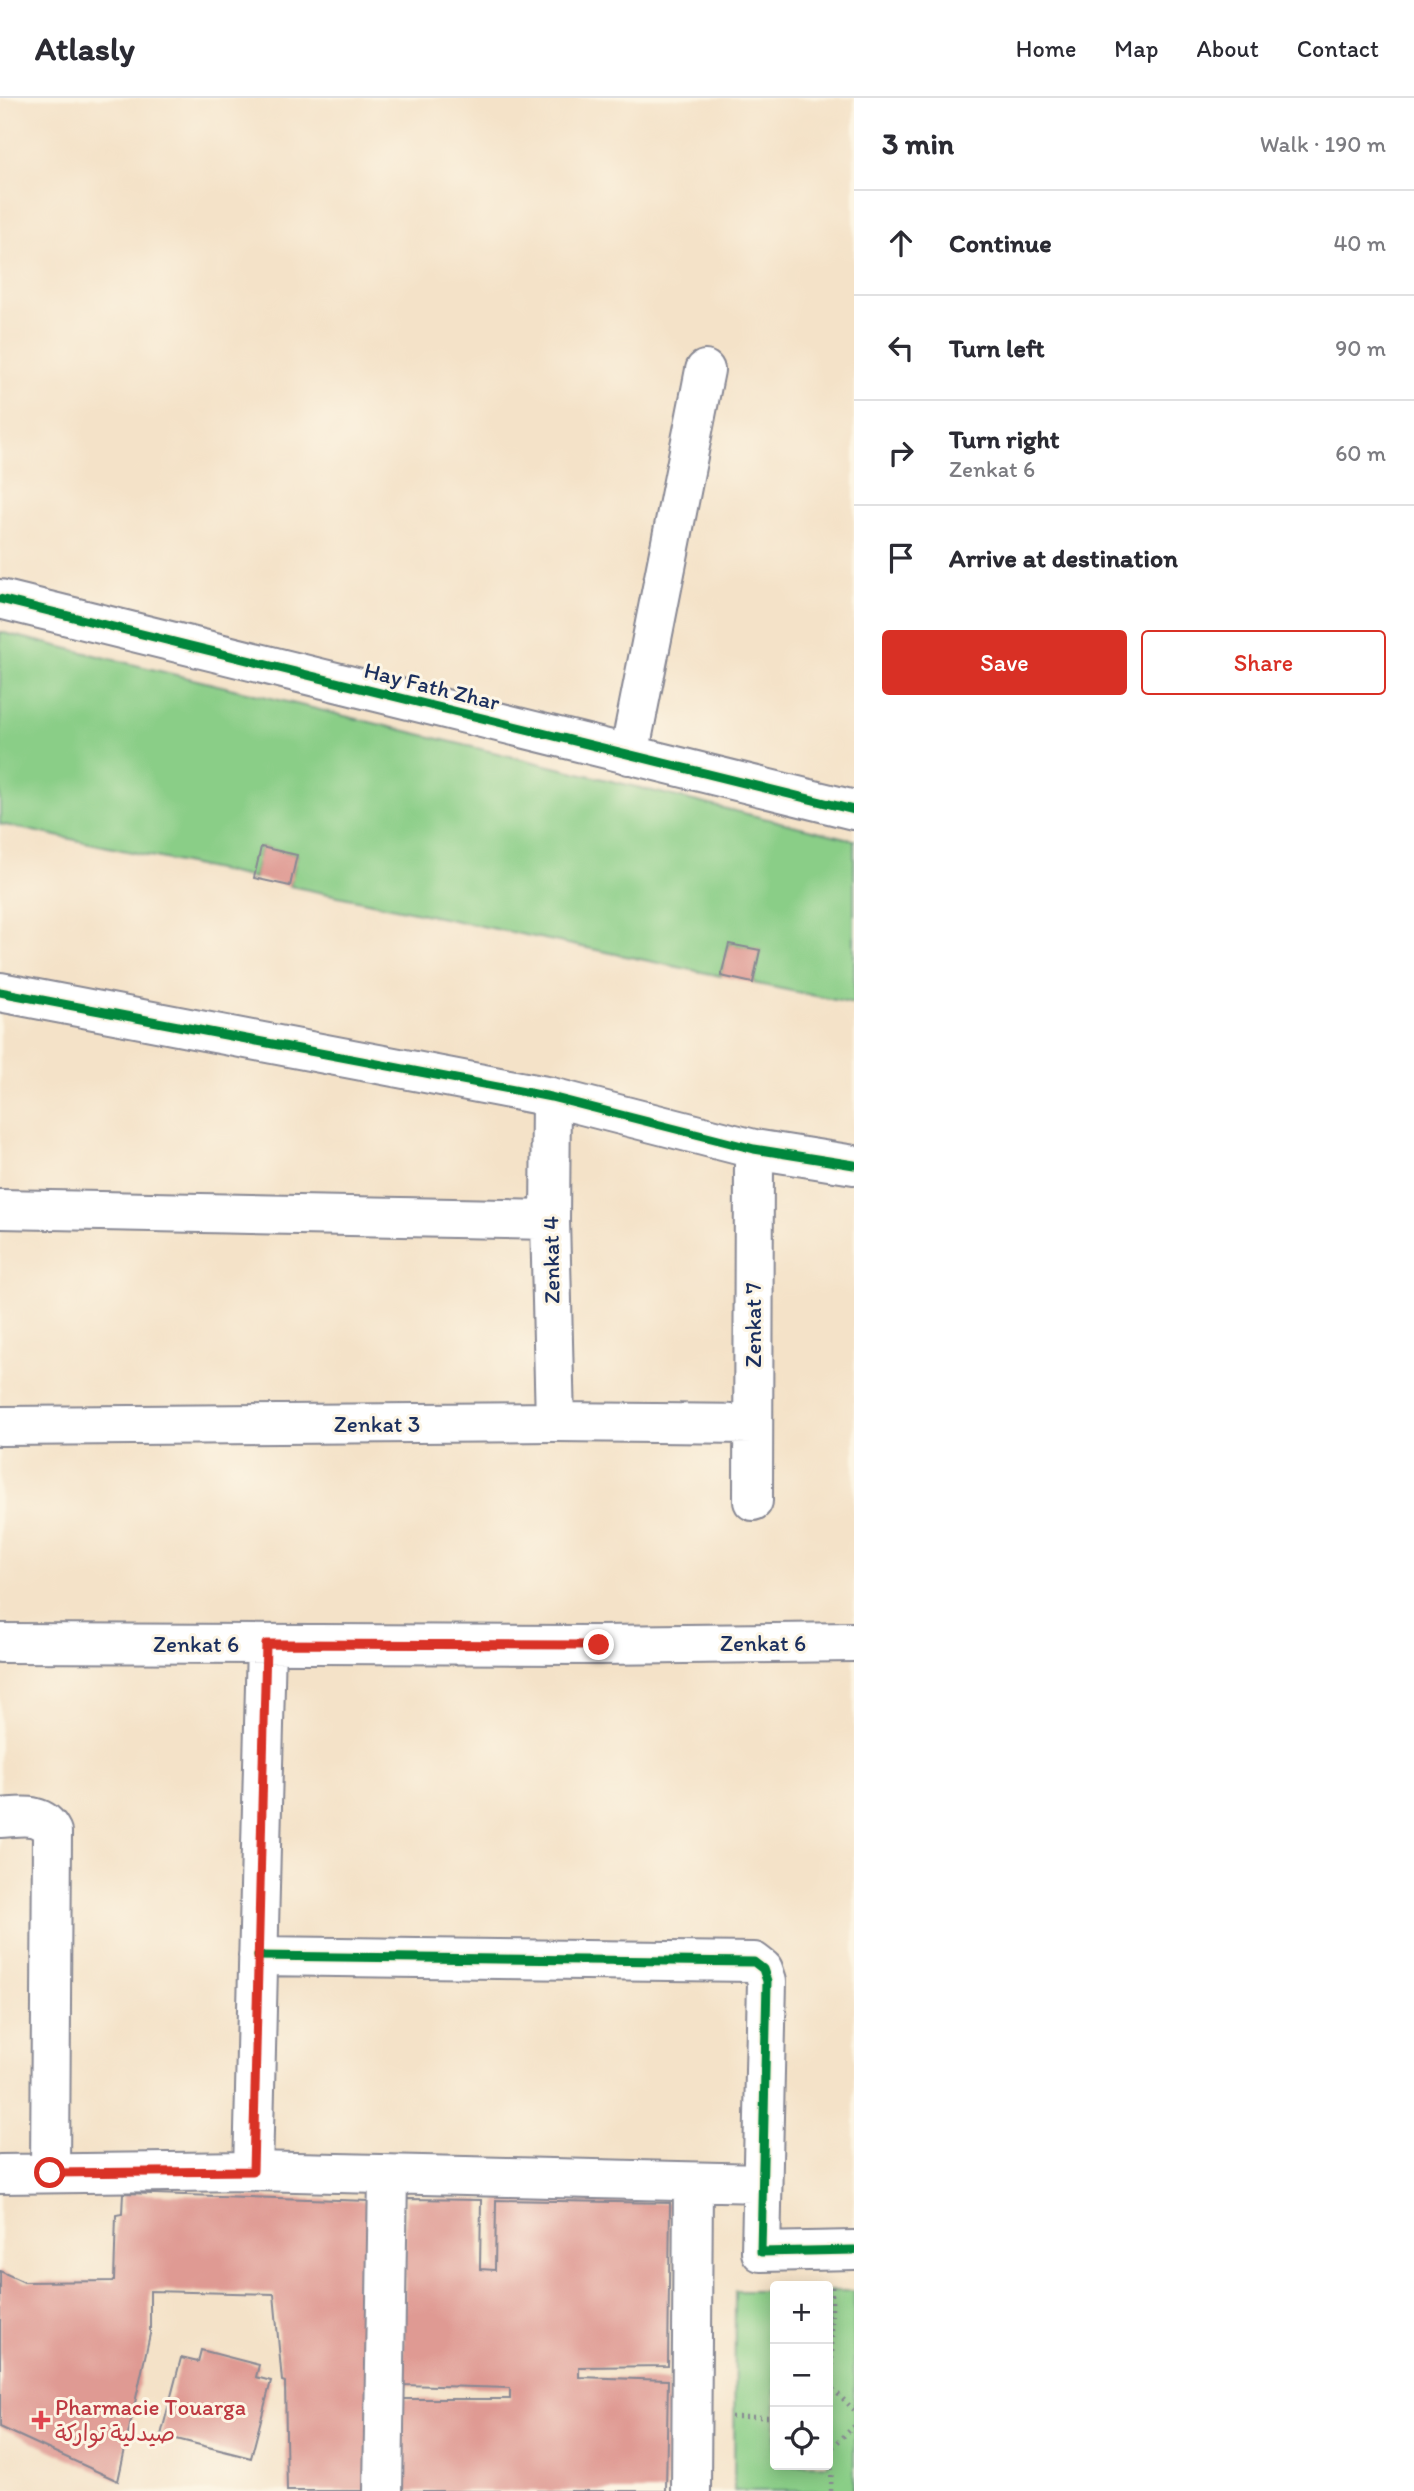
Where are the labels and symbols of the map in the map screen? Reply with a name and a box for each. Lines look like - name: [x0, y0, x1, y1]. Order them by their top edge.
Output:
- street label: Hay Fath Zhar: [361, 656, 503, 716]
- street label: Zenkat 4: [536, 1216, 566, 1304]
- street label: Zenkat 7: [739, 1282, 767, 1368]
- street label: Zenkat 3: [334, 1410, 420, 1438]
- route end: [583, 1629, 614, 1660]
- street label: Zenkat 6: [720, 1629, 806, 1657]
- street label: Zenkat 6: [153, 1630, 239, 1658]
- route start: [34, 2157, 65, 2188]
- place label: Pharmacie Touarga صيدلية تواركة: [55, 2393, 246, 2448]
- marker: Pharmacie Touarga صيدلية تواركة: [33, 2412, 49, 2428]

